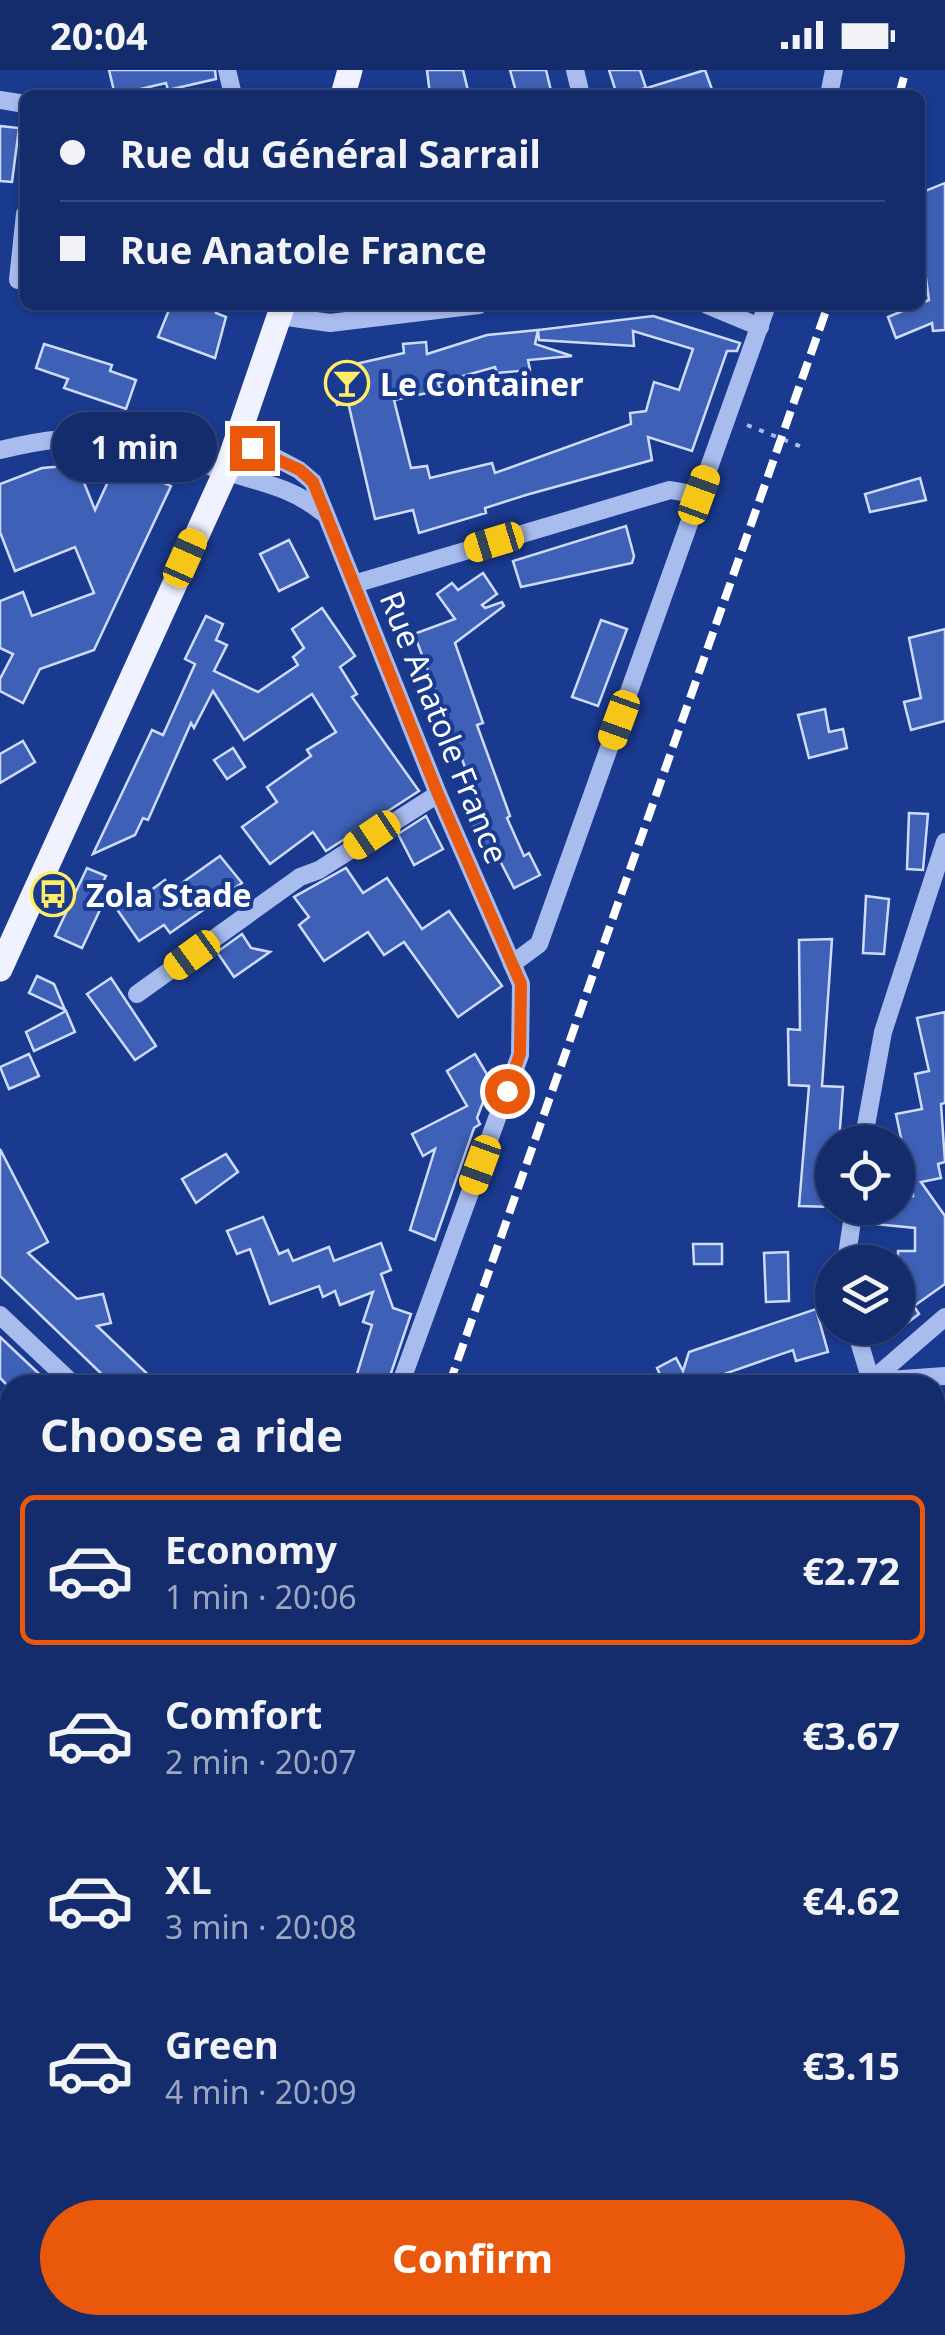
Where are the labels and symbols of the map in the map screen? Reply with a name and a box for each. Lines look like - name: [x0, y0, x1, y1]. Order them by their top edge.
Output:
- bar icon: Le Container: [324, 360, 370, 406]
- place label: Le Container: [380, 362, 584, 405]
- callout: 1 min: [52, 413, 217, 483]
- route end: [230, 426, 275, 471]
- car: [675, 462, 723, 528]
- car: [461, 519, 527, 565]
- car: [159, 524, 211, 592]
- street label: Rue Anatole France: [371, 584, 519, 870]
- car: [595, 687, 643, 753]
- car: [339, 806, 405, 864]
- bus stop icon: Zola Stade: [30, 871, 76, 917]
- place label: Zola Stade: [86, 873, 252, 916]
- car: [159, 925, 225, 985]
- route start: [485, 1069, 530, 1114]
- car: [456, 1132, 504, 1198]

